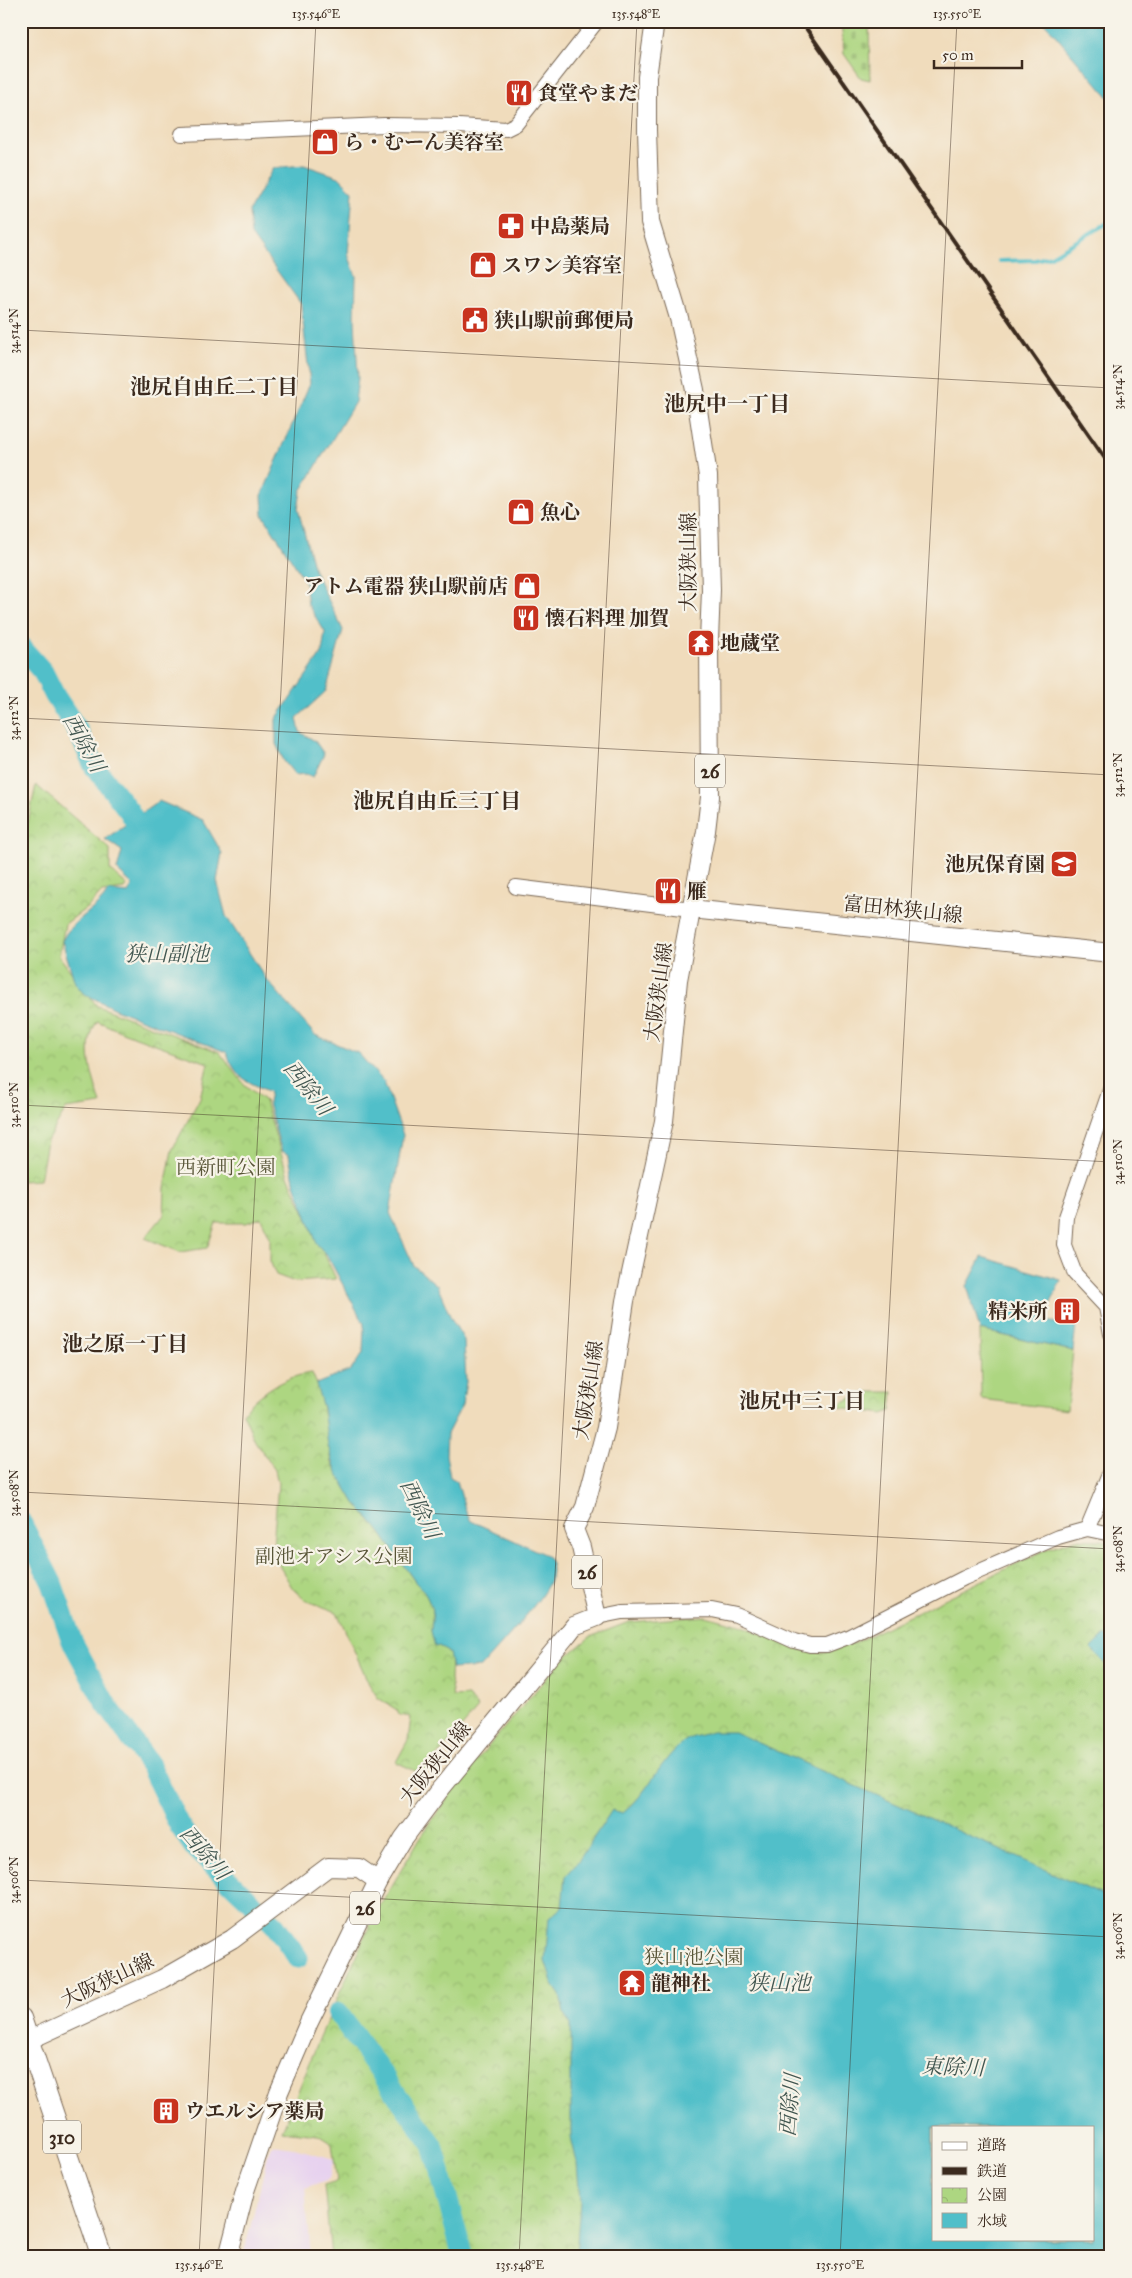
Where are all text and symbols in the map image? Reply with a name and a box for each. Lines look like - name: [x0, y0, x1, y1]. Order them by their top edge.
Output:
- text: 135.546°E: [292, 7, 340, 21]
- text: 135.548°E: [612, 7, 661, 21]
- text: 135.550°E: [933, 7, 982, 21]
- scale bar: [934, 38, 1022, 70]
- text: 50 m: [942, 46, 974, 64]
- restaurant icon: 食堂やまだ: [504, 78, 534, 108]
- place label: 食堂やまだ: [538, 81, 638, 105]
- shop icon: ら・むーん美容室: [310, 127, 340, 157]
- place label: ら・むーん美容室: [344, 130, 504, 154]
- pharmacy icon: 中島薬局: [496, 211, 526, 241]
- place label: 中島薬局: [530, 214, 610, 238]
- shop icon: スワン美容室: [468, 250, 498, 280]
- place label: スワン美容室: [502, 253, 622, 277]
- public building icon: 狭山駅前郵便局: [460, 305, 490, 335]
- text: 34.514°N: [7, 308, 21, 354]
- place label: 狭山駅前郵便局: [494, 308, 634, 332]
- text: 34.514°N: [1111, 364, 1125, 410]
- district label: 池尻自由丘二丁目: [130, 374, 298, 400]
- district label: 池尻中一丁目: [664, 391, 790, 417]
- shop icon: 魚心: [506, 497, 536, 527]
- place label: 魚心: [540, 500, 580, 524]
- street label: 大阪狭山線: [676, 512, 700, 612]
- shop icon: アトム電器 狭山駅前店: [512, 571, 542, 601]
- place label: アトム電器 狭山駅前店: [304, 574, 508, 598]
- restaurant icon: 懐石料理 加賀: [511, 603, 541, 633]
- place label: 懐石料理 加賀: [545, 606, 669, 630]
- temple icon: 地蔵堂: [686, 628, 716, 658]
- place label: 地蔵堂: [720, 631, 780, 655]
- text: 34.512°N: [7, 696, 21, 740]
- water label: 西除川: [57, 709, 112, 779]
- text: 34.512°N: [1111, 753, 1125, 797]
- road number: 26: [695, 754, 725, 788]
- district label: 池尻自由丘三丁目: [353, 788, 521, 814]
- school or university icon: 池尻保育園: [1049, 849, 1079, 879]
- place label: 池尻保育園: [945, 852, 1045, 876]
- restaurant icon: 雁: [653, 876, 683, 906]
- place label: 雁: [687, 879, 707, 903]
- street label: 富田林狭山線: [842, 891, 964, 927]
- water label: 狭山副池: [125, 941, 211, 967]
- street label: 大阪狭山線: [639, 941, 677, 1043]
- water label: 西除川: [278, 1055, 339, 1122]
- text: 34.510°N: [7, 1082, 21, 1128]
- text: 34.510°N: [1111, 1139, 1125, 1185]
- park label: 西新町公園: [176, 1155, 276, 1179]
- building icon: 精米所: [1052, 1296, 1082, 1326]
- place label: 精米所: [988, 1299, 1048, 1323]
- district label: 池之原一丁目: [62, 1331, 188, 1357]
- street label: 大阪狭山線: [568, 1339, 608, 1441]
- district label: 池尻中三丁目: [739, 1388, 865, 1414]
- text: 34.508°N: [7, 1469, 21, 1517]
- water label: 西除川: [395, 1475, 446, 1545]
- text: 34.508°N: [1111, 1525, 1125, 1573]
- park label: 副池オアシス公園: [255, 1544, 413, 1568]
- road number: 26: [572, 1555, 602, 1588]
- street label: 大阪狭山線: [394, 1717, 476, 1809]
- water label: 西除川: [175, 1821, 237, 1887]
- text: 34.506°N: [7, 1856, 21, 1904]
- road number: 26: [350, 1892, 380, 1925]
- text: 34.506°N: [1111, 1912, 1125, 1960]
- park label: 狭山池公園: [644, 1945, 744, 1969]
- street label: 大阪狭山線: [57, 1948, 157, 2012]
- temple icon: 龍神社: [617, 1968, 647, 1998]
- water label: 狭山池: [748, 1970, 812, 1996]
- place label: 龍神社: [651, 1971, 711, 1995]
- water label: 東除川: [921, 2053, 987, 2081]
- water label: 西除川: [774, 2070, 806, 2138]
- building icon: ウエルシア薬局: [151, 2096, 181, 2126]
- place label: ウエルシア薬局: [185, 2099, 325, 2123]
- road number: 310: [43, 2120, 81, 2154]
- legend: [932, 2126, 1094, 2240]
- text: 道路: [977, 2136, 1007, 2154]
- text: 鉄道: [977, 2162, 1007, 2180]
- text: 公園: [977, 2186, 1007, 2204]
- text: 水域: [977, 2212, 1007, 2230]
- text: 135.546°E: [175, 2258, 223, 2272]
- text: 135.548°E: [496, 2258, 545, 2272]
- text: 135.550°E: [816, 2258, 865, 2272]

